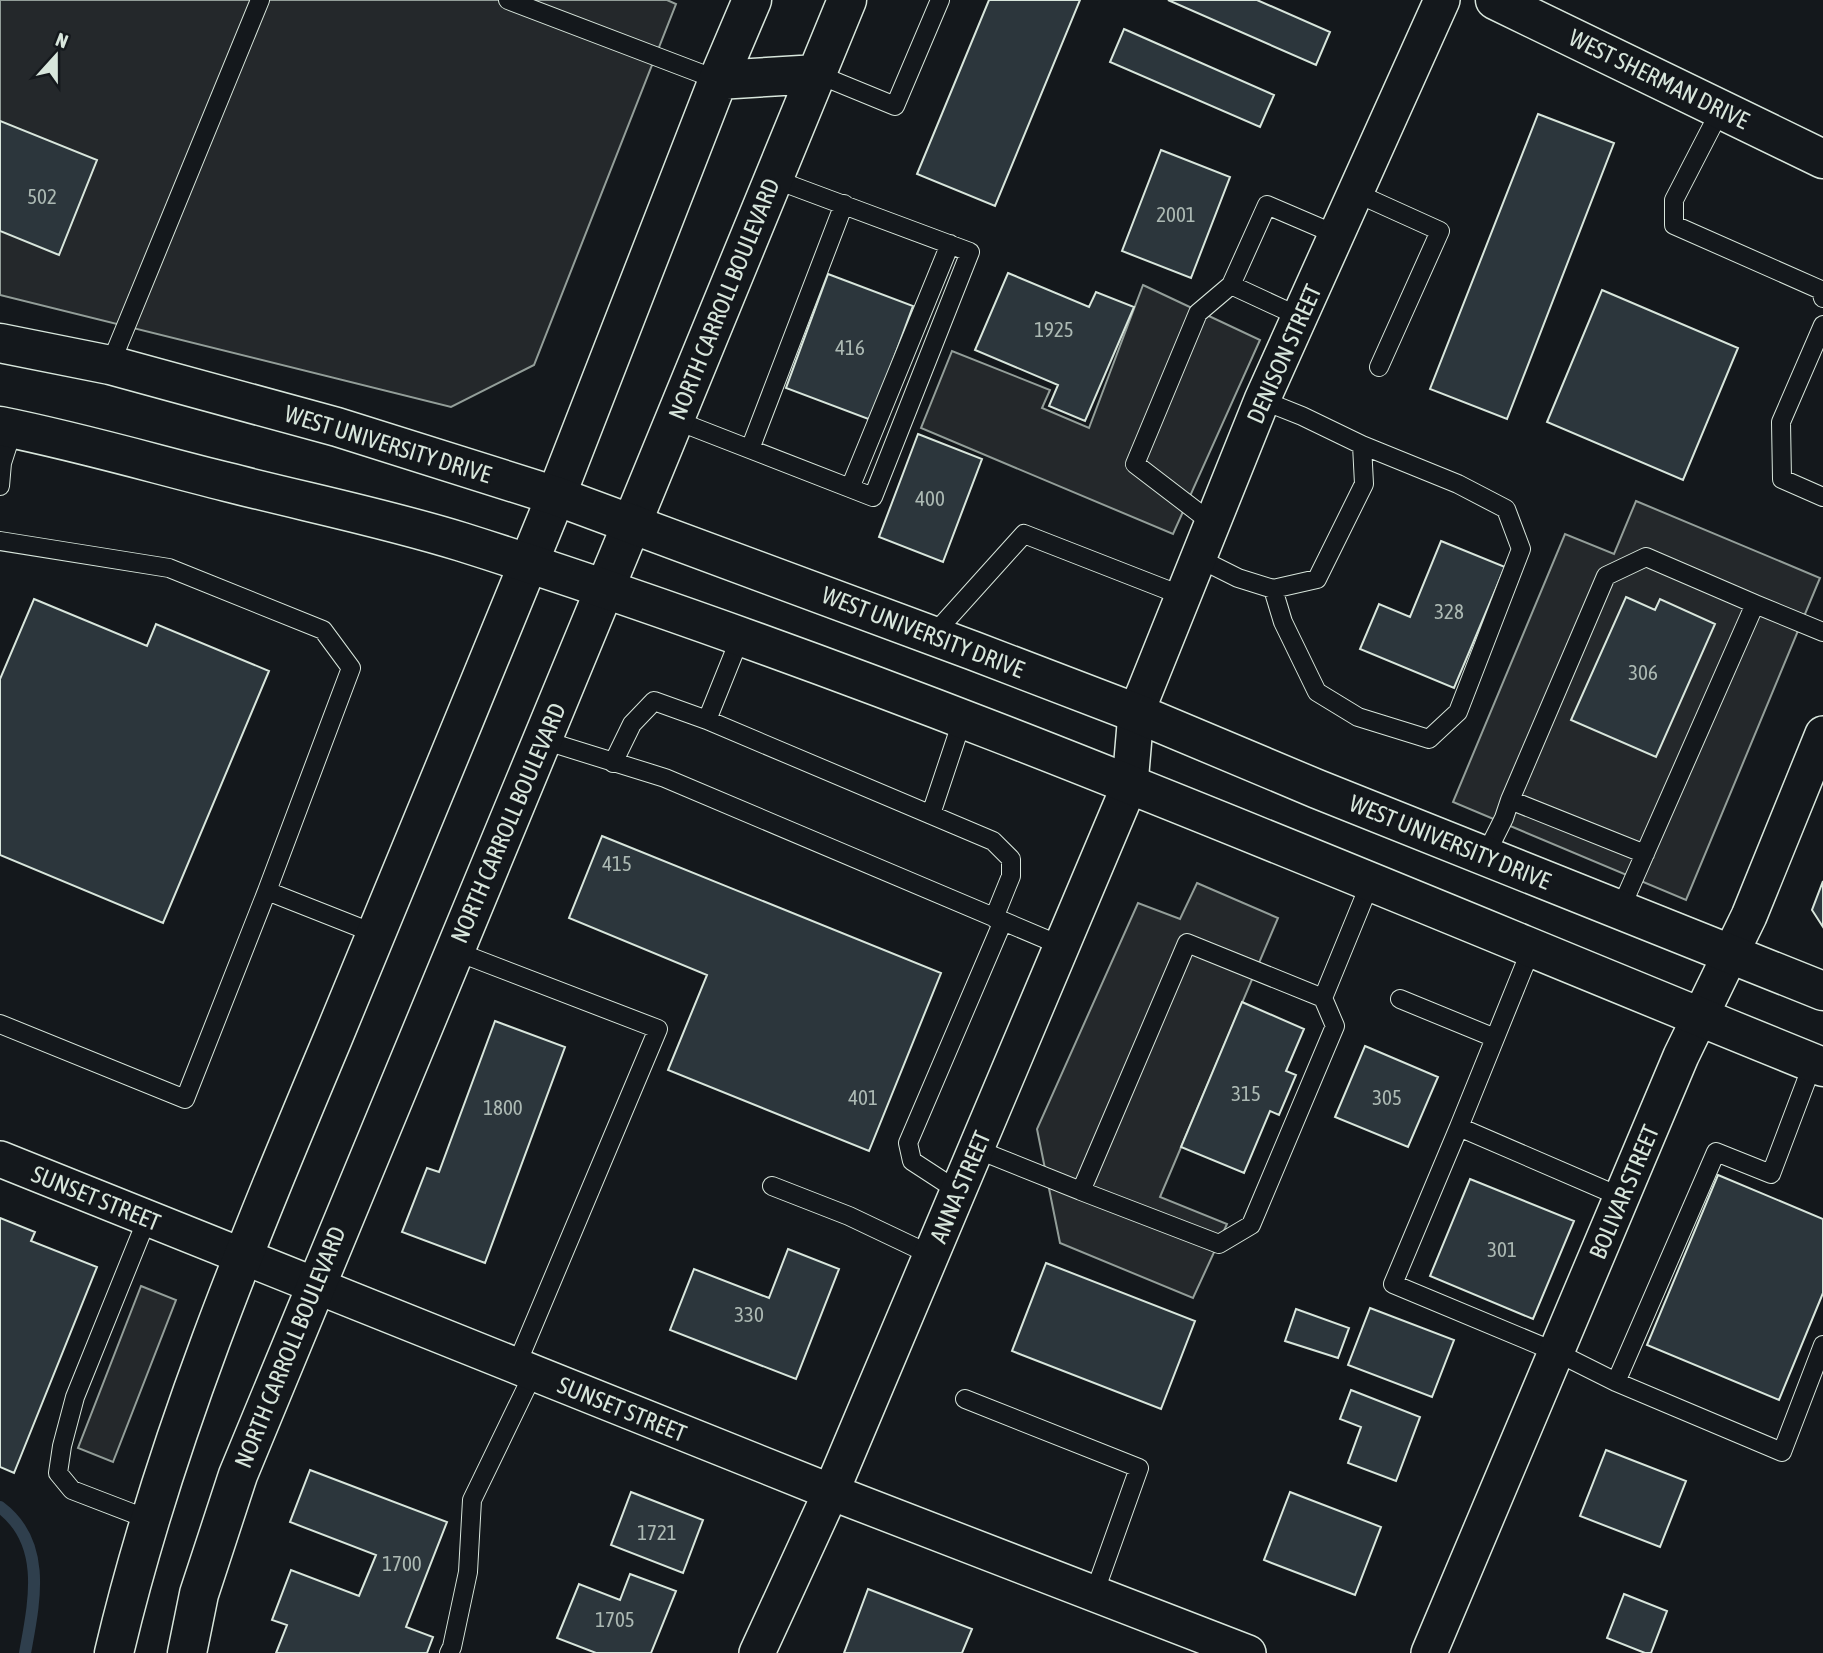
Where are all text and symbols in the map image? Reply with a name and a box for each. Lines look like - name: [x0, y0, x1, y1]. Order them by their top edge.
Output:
- north arrow: [21, 21, 91, 91]
- street label: WEST SHERMAN DRIVE: [1565, 24, 1753, 134]
- text: N: [53, 28, 71, 52]
- street label: NORTH CARROLL BOULEVARD: [663, 174, 785, 424]
- house number: 502: [27, 184, 57, 208]
- house number: 2001: [1156, 202, 1196, 226]
- street label: DENISON STREET: [1241, 280, 1327, 428]
- house number: 1925: [1034, 317, 1074, 341]
- house number: 416: [835, 335, 865, 359]
- street label: WEST UNIVERSITY DRIVE: [282, 400, 494, 488]
- house number: 400: [915, 486, 945, 510]
- street label: WEST UNIVERSITY DRIVE: [818, 581, 1028, 683]
- house number: 328: [1434, 599, 1464, 623]
- house number: 306: [1628, 660, 1658, 684]
- street label: NORTH CARROLL BOULEVARD: [445, 699, 571, 947]
- street label: WEST UNIVERSITY DRIVE: [1346, 789, 1554, 895]
- house number: 415: [602, 851, 632, 875]
- house number: 315: [1231, 1081, 1261, 1105]
- house number: 401: [848, 1085, 878, 1109]
- house number: 305: [1372, 1085, 1402, 1109]
- house number: 1800: [483, 1095, 523, 1119]
- street label: BOLIVAR STREET: [1584, 1121, 1664, 1263]
- street label: ANNA STREET: [924, 1127, 996, 1247]
- street label: SUNSET STREET: [28, 1160, 165, 1236]
- street label: NORTH CARROLL BOULEVARD: [229, 1222, 351, 1472]
- house number: 301: [1487, 1237, 1517, 1261]
- house number: 330: [734, 1302, 764, 1326]
- street label: SUNSET STREET: [554, 1371, 691, 1447]
- house number: 1721: [637, 1520, 677, 1544]
- house number: 1700: [382, 1551, 422, 1575]
- house number: 1705: [595, 1607, 635, 1631]

